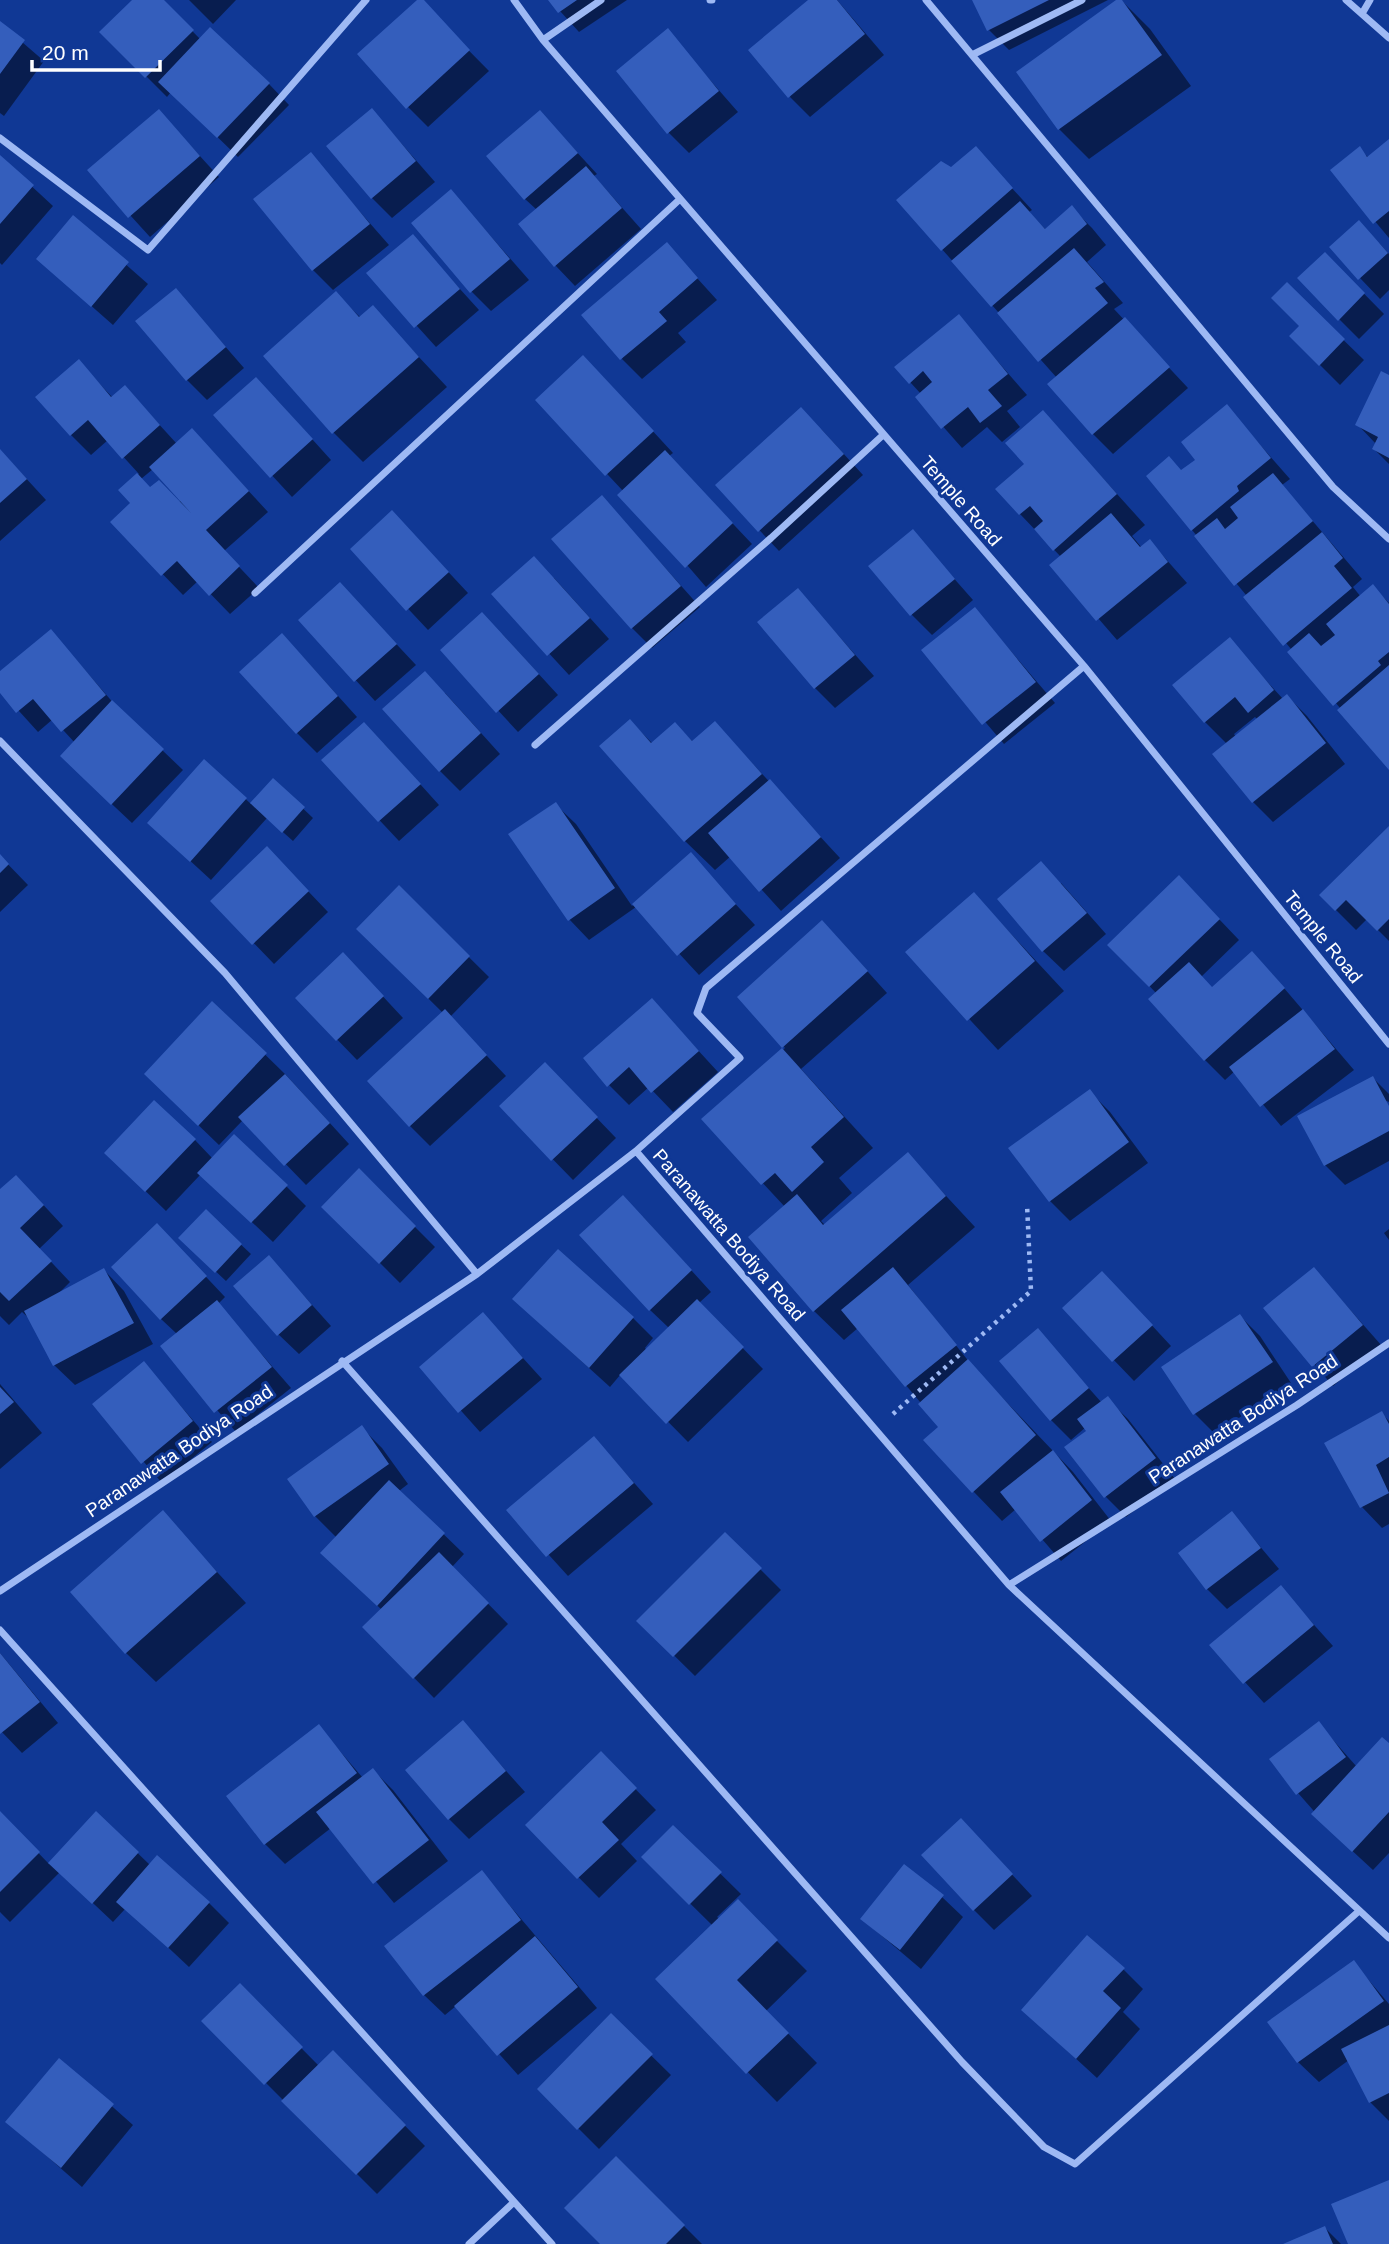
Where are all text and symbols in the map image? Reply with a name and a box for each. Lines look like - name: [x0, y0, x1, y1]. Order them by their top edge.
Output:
- scale bar: [32, 28, 159, 72]
- text: 20 m: [42, 41, 89, 64]
- street label: Temple Road: [916, 452, 1006, 550]
- street label: Temple Road: [1280, 887, 1366, 987]
- street label: Paranawatta Bodiya Road: [649, 1145, 809, 1325]
- street label: Paranawatta Bodiya Road: [1145, 1350, 1341, 1488]
- street label: Paranawatta Bodiya Road: [82, 1381, 276, 1521]

